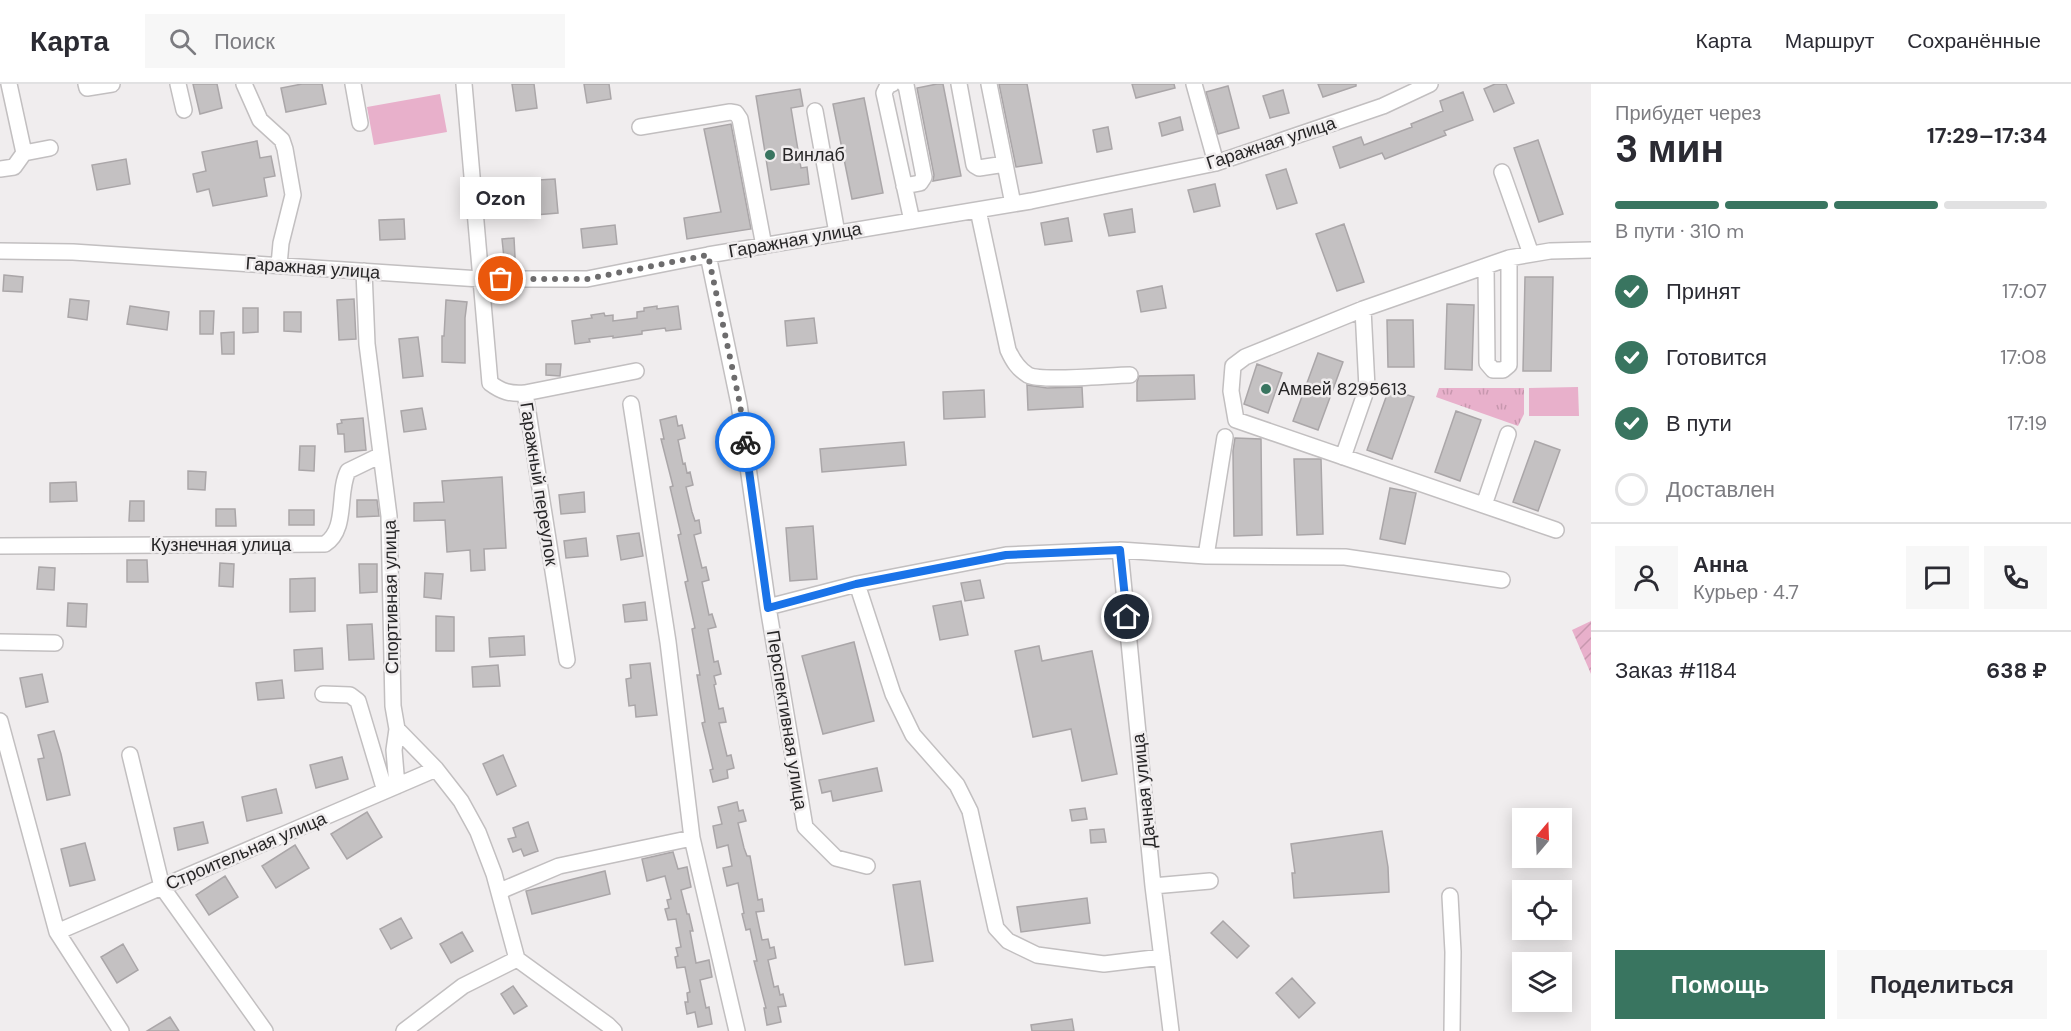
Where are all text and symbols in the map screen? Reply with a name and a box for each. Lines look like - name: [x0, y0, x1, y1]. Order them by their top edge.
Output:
- search box: [145, 14, 565, 68]
- text: Карта: [30, 23, 109, 60]
- icon: search: [166, 25, 199, 58]
- text: Поиск: [214, 27, 275, 56]
- text: Карта: [1696, 27, 1752, 55]
- text: Маршрут: [1785, 27, 1874, 55]
- text: Сохранённые: [1907, 27, 2041, 55]
- text: Прибудет через: [1615, 100, 1761, 126]
- street label: Гаражная улица: [1203, 110, 1340, 175]
- text: 17:29–17:34: [1927, 121, 2047, 150]
- text: 3 мин: [1615, 123, 1724, 174]
- place label: Винлаб: [782, 143, 845, 167]
- marker: Винлаб: [763, 148, 777, 162]
- callout: Ozon: [460, 177, 542, 219]
- text: Ozon: [475, 185, 526, 211]
- street label: Гаражная улица: [727, 216, 864, 264]
- text: В пути · 310 m: [1615, 218, 1744, 244]
- street label: Гаражная улица: [245, 251, 382, 285]
- pin: [475, 253, 526, 304]
- icon: bag: [484, 262, 517, 295]
- icon: check: [1615, 275, 1648, 308]
- text: Принят: [1666, 277, 1740, 306]
- text: 17:07: [2002, 278, 2047, 304]
- icon: check: [1615, 341, 1648, 374]
- text: Готовится: [1666, 343, 1767, 372]
- text: 17:08: [2000, 344, 2047, 370]
- place label: Амвей 8295613: [1278, 377, 1407, 401]
- marker: Амвей 8295613: [1259, 382, 1273, 396]
- street label: Гаражный переулок: [514, 400, 564, 568]
- icon: check: [1615, 407, 1648, 440]
- text: В пути: [1666, 409, 1732, 438]
- text: 17:19: [2007, 410, 2047, 436]
- courier: [715, 412, 775, 472]
- icon: bike: [729, 426, 762, 459]
- text: Доставлен: [1666, 475, 1775, 504]
- street label: Спортивная улица: [378, 519, 404, 674]
- street label: Кузнечная улица: [151, 533, 292, 557]
- button: person: [1615, 546, 1678, 609]
- button: chat: [1906, 546, 1969, 609]
- button: phone: [1984, 546, 2047, 609]
- text: Анна: [1693, 550, 1748, 579]
- text: Курьер · 4.7: [1693, 579, 1799, 605]
- pin: [1101, 591, 1152, 642]
- icon: home: [1110, 600, 1143, 633]
- street label: Перспективная улица: [761, 628, 813, 813]
- text: Заказ #1184: [1615, 656, 1737, 685]
- text: 638 ₽: [1986, 656, 2047, 685]
- street label: Дачная улица: [1126, 732, 1162, 850]
- street label: Строительная улица: [162, 806, 331, 896]
- north arrow: [1512, 808, 1572, 868]
- map controls: [1512, 808, 1572, 1012]
- button: locate: [1512, 880, 1572, 940]
- button: Помощь: [1615, 950, 1825, 1019]
- button: Поделиться: [1837, 950, 2047, 1019]
- button: layers: [1512, 952, 1572, 1012]

